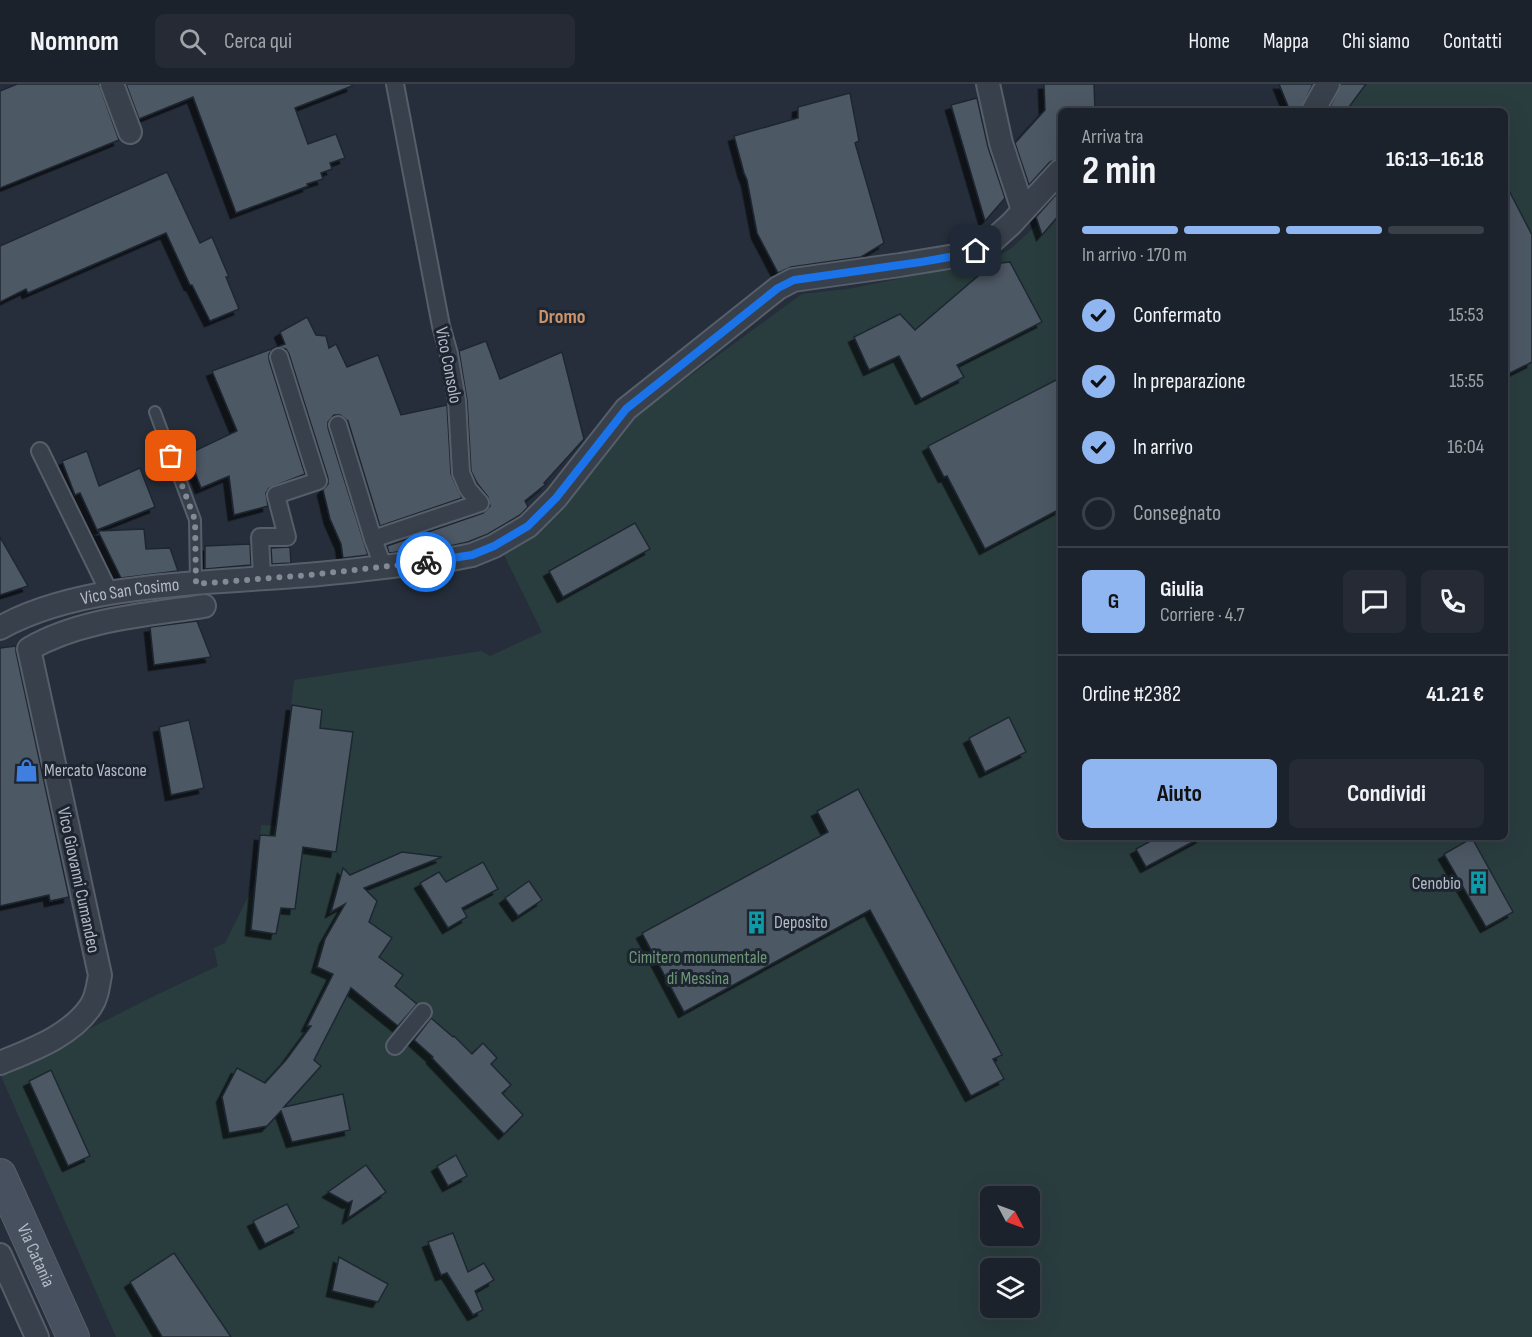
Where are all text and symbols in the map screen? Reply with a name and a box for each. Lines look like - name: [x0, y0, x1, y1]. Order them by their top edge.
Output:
- search box: [155, 14, 575, 68]
- text: Nomnom: [30, 25, 119, 58]
- icon: search: [176, 25, 209, 58]
- text: Cerca qui: [224, 28, 292, 55]
- text: Home: [1189, 29, 1230, 54]
- text: Mappa: [1263, 29, 1309, 54]
- text: Chi siamo: [1342, 29, 1410, 54]
- text: Contatti: [1443, 29, 1502, 54]
- text: Arriva tra: [1082, 125, 1144, 149]
- text: 16:13–16:18: [1386, 146, 1484, 173]
- text: 2 min: [1082, 148, 1156, 195]
- pin: [950, 225, 1001, 276]
- icon: home: [959, 234, 992, 267]
- text: In arrivo · 170 m: [1082, 243, 1187, 267]
- icon: check: [1082, 299, 1115, 332]
- text: Confermato: [1133, 302, 1221, 329]
- text: 15:53: [1449, 303, 1484, 327]
- district label: Dromo: [538, 305, 586, 329]
- street label: Vico Consolo: [431, 325, 466, 405]
- icon: check: [1082, 365, 1115, 398]
- text: In preparazione: [1133, 368, 1246, 395]
- text: 15:55: [1449, 369, 1484, 393]
- pin: [145, 430, 196, 481]
- icon: check: [1082, 431, 1115, 464]
- text: In arrivo: [1133, 434, 1193, 461]
- text: 16:04: [1447, 435, 1484, 459]
- icon: bag: [154, 439, 187, 472]
- text: Consegnato: [1133, 500, 1221, 527]
- courier: [396, 532, 456, 592]
- icon: bike: [410, 546, 443, 579]
- button: chat: [1343, 570, 1406, 633]
- button: phone: [1421, 570, 1484, 633]
- street label: Vico San Cosimo: [79, 574, 180, 609]
- text: Giulia: [1160, 576, 1204, 603]
- text: G: [1108, 588, 1119, 615]
- text: Corriere · 4.7: [1160, 603, 1244, 627]
- text: Ordine #2382: [1082, 681, 1181, 708]
- text: 41.21 €: [1426, 681, 1484, 708]
- shop icon: Mercato Vascone: [13, 757, 39, 783]
- button: Aiuto: [1082, 759, 1277, 828]
- button: Condividi: [1289, 759, 1484, 828]
- place label: Mercato Vascone: [44, 760, 147, 781]
- street label: Vico Giovanni Cumandeo: [53, 805, 104, 955]
- building icon: Cenobio: [1466, 870, 1492, 896]
- place label: Cenobio: [1412, 873, 1461, 894]
- building icon: Deposito: [743, 909, 769, 935]
- place label: Deposito: [774, 912, 828, 933]
- park label: Cimitero monumentale di Messina: [629, 947, 767, 989]
- north arrow: [980, 1186, 1040, 1246]
- map controls: [980, 1186, 1040, 1318]
- street label: Via Catania: [12, 1221, 59, 1290]
- button: layers: [980, 1258, 1040, 1318]

